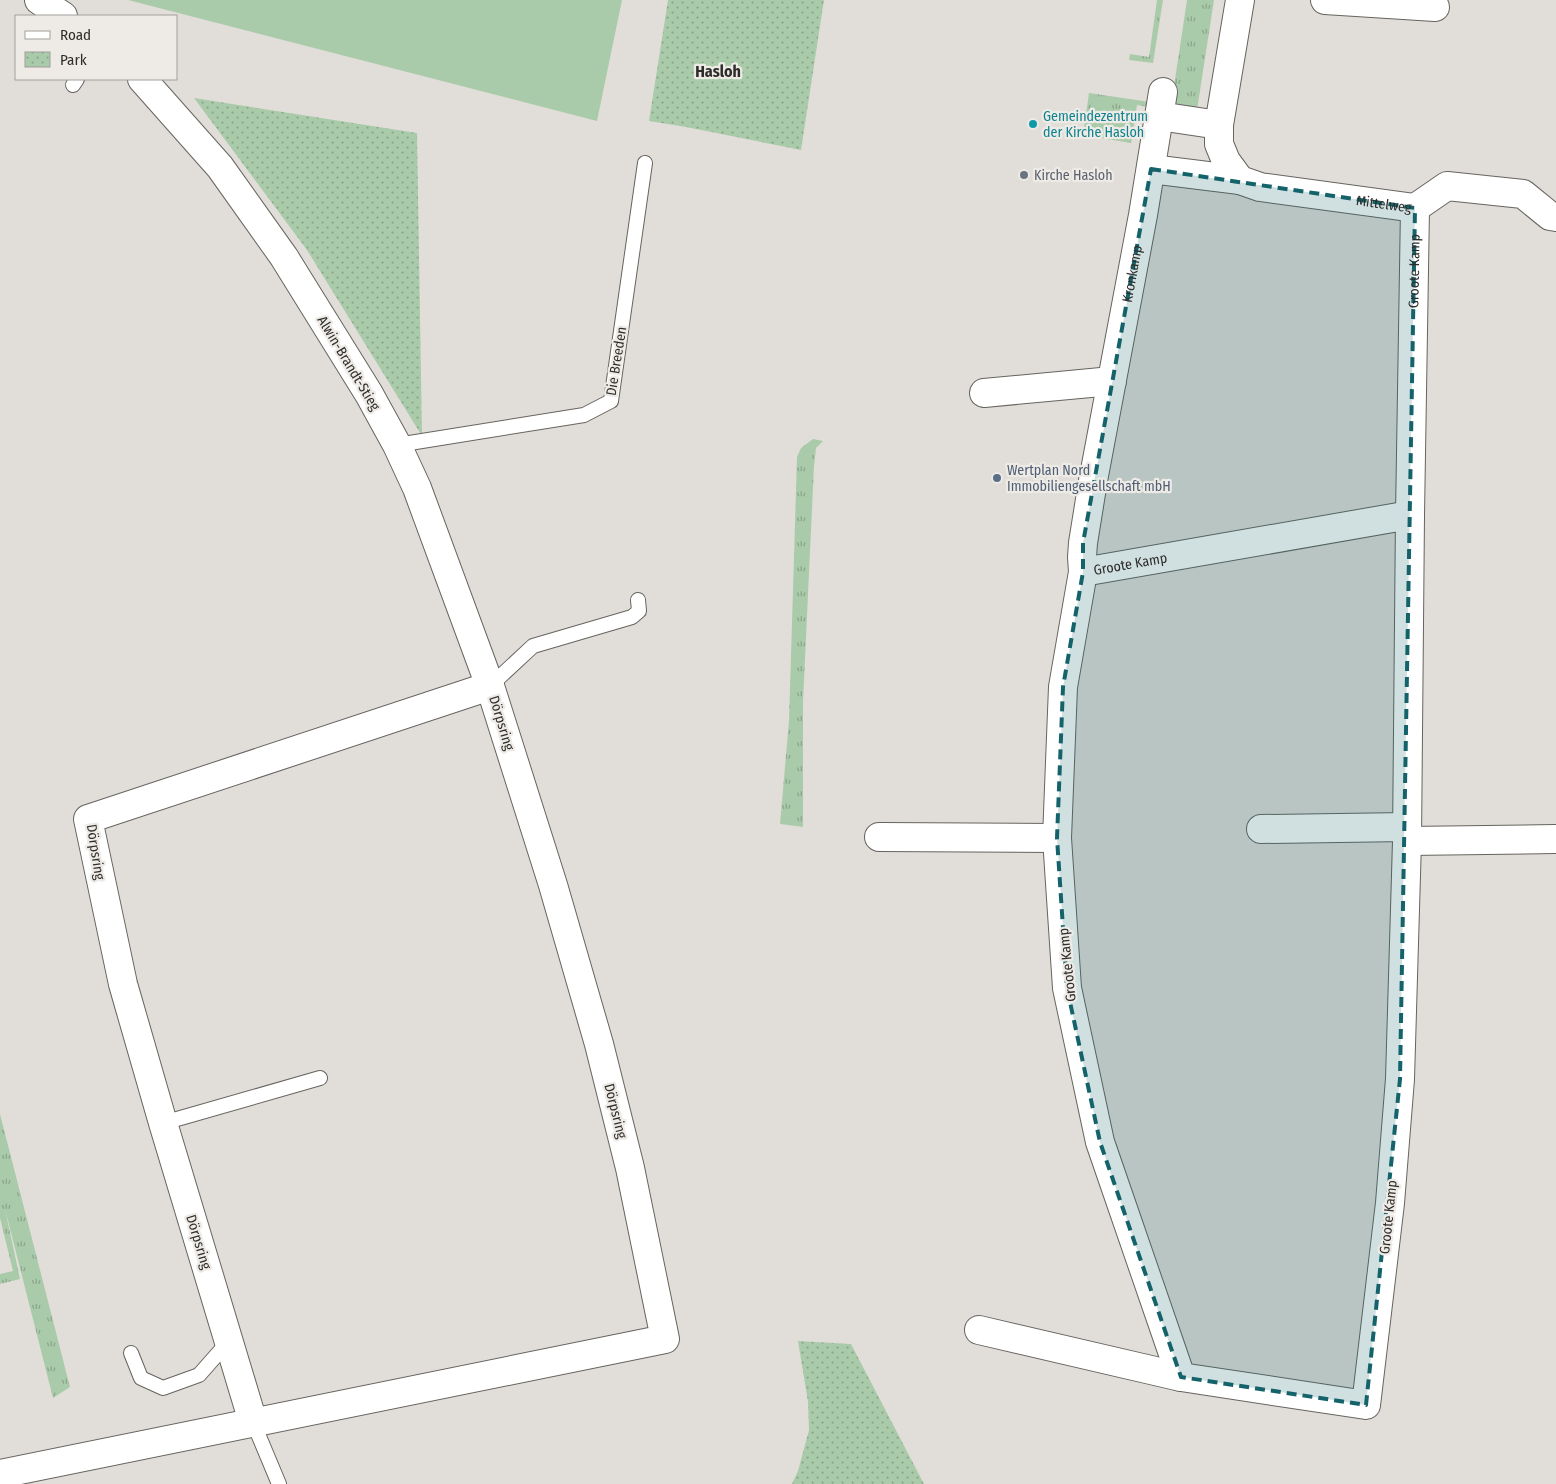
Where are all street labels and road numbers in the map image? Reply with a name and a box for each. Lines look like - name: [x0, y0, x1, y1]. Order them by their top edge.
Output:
- street label: Mittelweg: [1355, 192, 1413, 217]
- street label: Groote Kamp: [1405, 234, 1424, 308]
- street label: Kronkamp: [1119, 244, 1146, 304]
- street label: Alwin-Brandt-Stieg: [314, 313, 384, 414]
- street label: Die Breeden: [603, 325, 630, 397]
- street label: Groote Kamp: [1092, 549, 1168, 579]
- street label: Dörpsring: [485, 694, 518, 753]
- street label: Dörpsring: [83, 823, 108, 882]
- street label: Groote Kamp: [1055, 927, 1080, 1003]
- street label: Dörpsring: [600, 1082, 631, 1141]
- street label: Groote Kamp: [1376, 1179, 1401, 1255]
- street label: Dörpsring: [182, 1213, 215, 1272]

